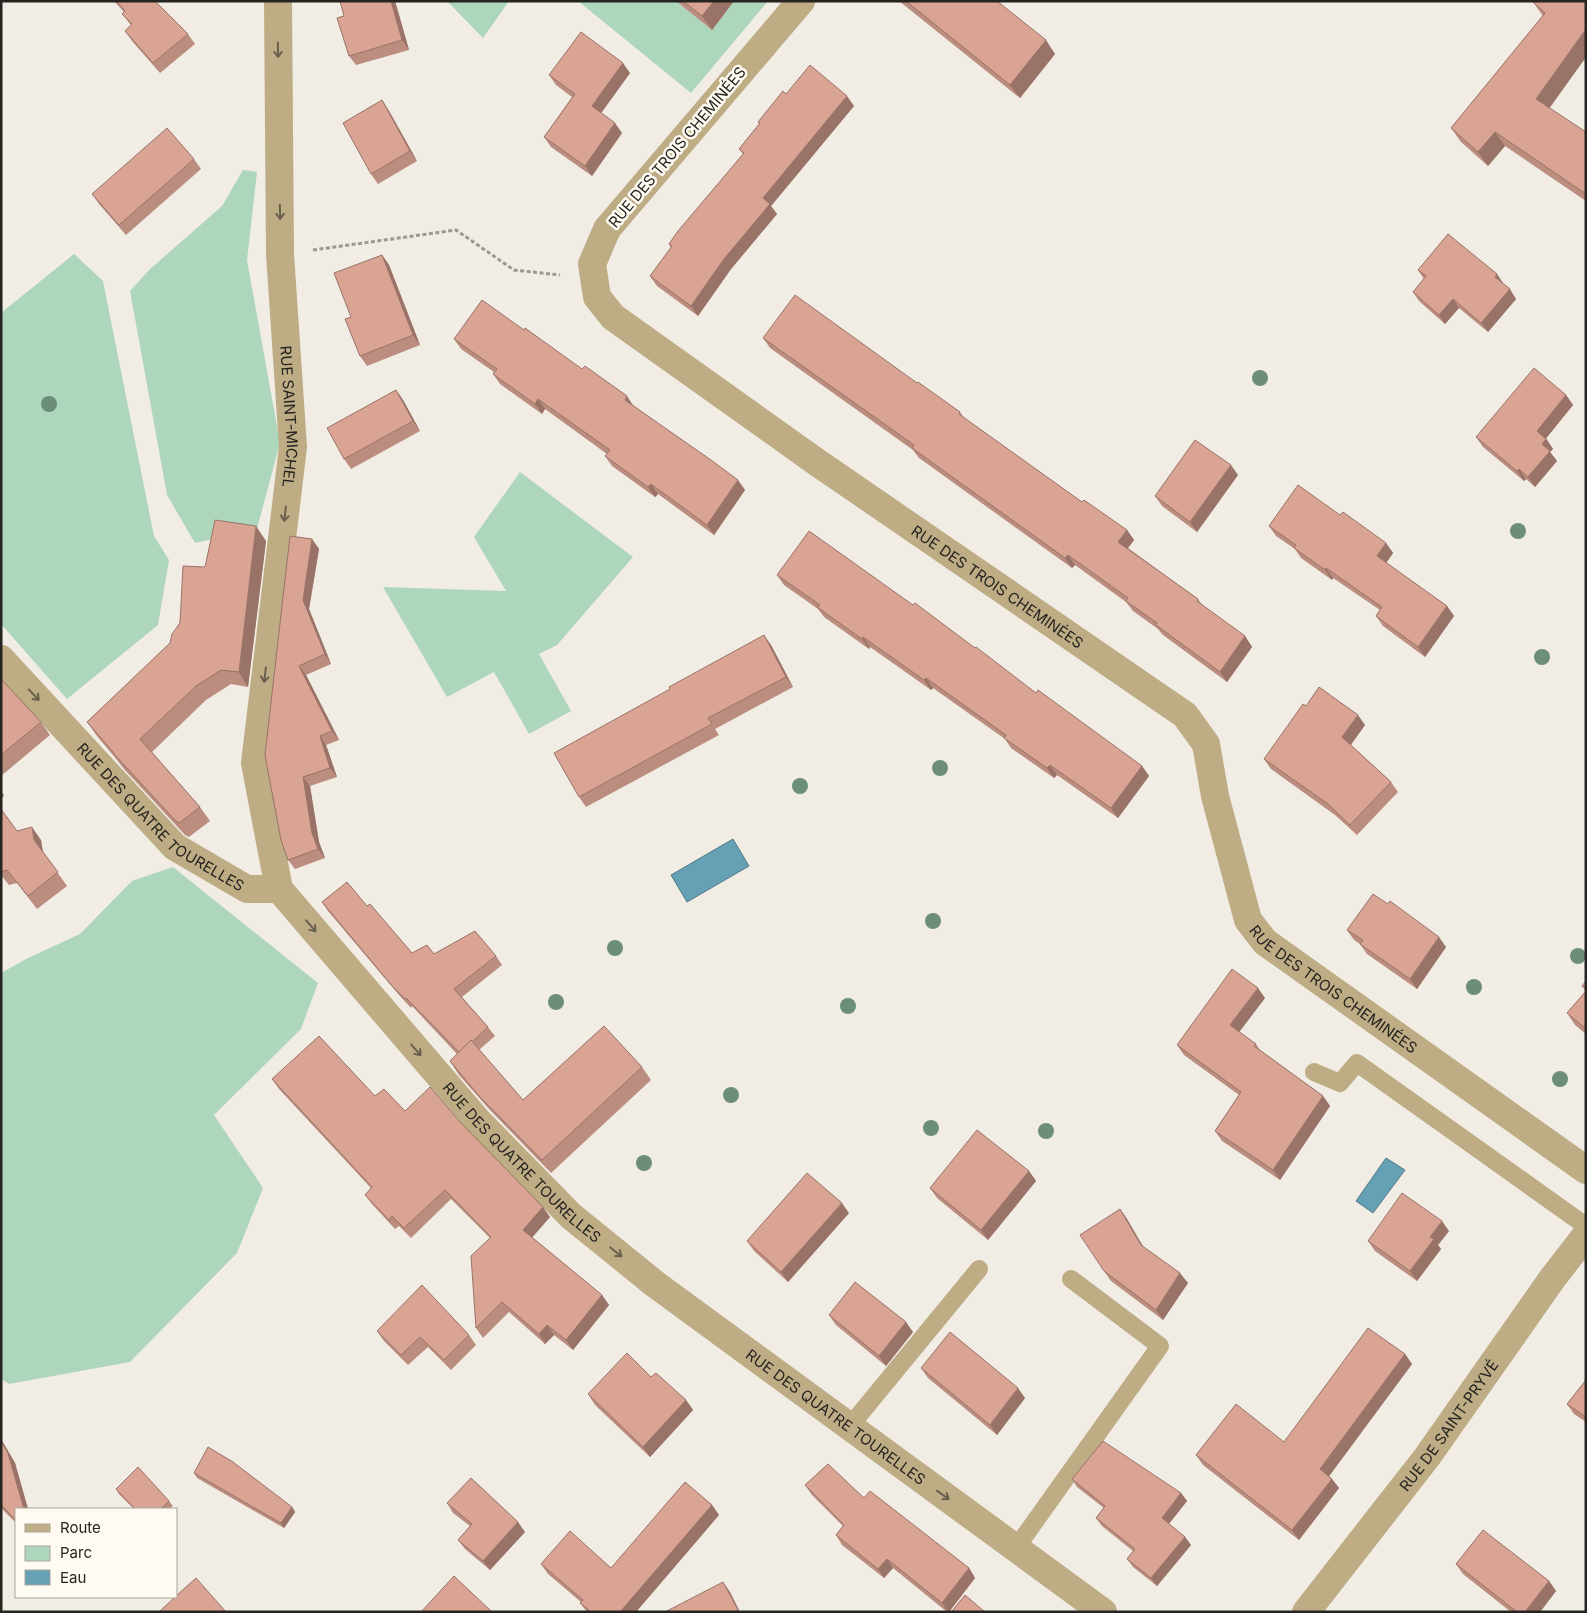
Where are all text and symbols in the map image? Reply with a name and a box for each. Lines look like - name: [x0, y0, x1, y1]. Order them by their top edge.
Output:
- one-way arrow: [273, 42, 283, 58]
- street label: RUE DES TROIS CHEMINÉES: [604, 63, 750, 231]
- one-way arrow: [275, 204, 284, 220]
- street label: RUE SAINT-MICHEL: [277, 345, 303, 488]
- one-way arrow: [280, 506, 290, 522]
- street label: RUE DES TROIS CHEMINÉES: [908, 521, 1087, 652]
- one-way arrow: [260, 667, 270, 683]
- one-way arrow: [28, 689, 40, 701]
- street label: RUE DES QUATRE TOURELLES: [73, 738, 248, 895]
- one-way arrow: [305, 919, 316, 932]
- street label: RUE DES TROIS CHEMINÉES: [1246, 921, 1421, 1057]
- one-way arrow: [411, 1043, 422, 1056]
- street label: RUE DES QUATRE TOURELLES: [439, 1078, 605, 1246]
- one-way arrow: [609, 1247, 622, 1258]
- street label: RUE DES QUATRE TOURELLES: [742, 1344, 930, 1489]
- street label: RUE DE SAINT-PRYVÉ: [1395, 1356, 1502, 1495]
- one-way arrow: [936, 1489, 949, 1500]
- legend: [15, 1508, 178, 1598]
- text: Route: [60, 1518, 101, 1537]
- text: Parc: [60, 1543, 92, 1562]
- text: Eau: [60, 1568, 86, 1587]

